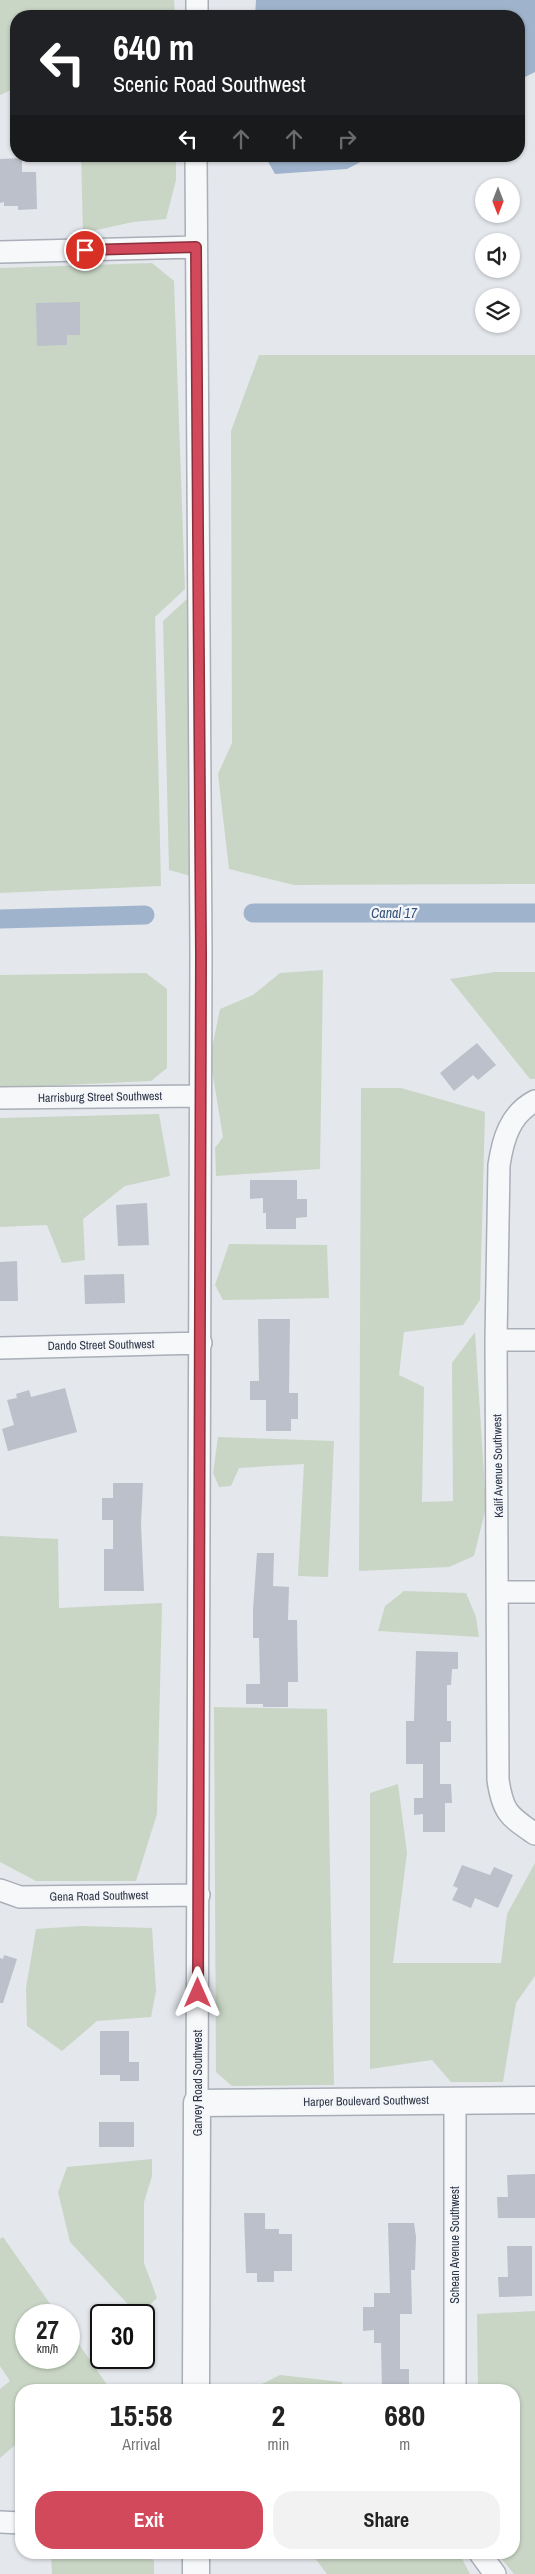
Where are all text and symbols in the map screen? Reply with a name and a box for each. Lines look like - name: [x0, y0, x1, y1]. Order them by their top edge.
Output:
- text: 640 m: [113, 24, 194, 71]
- icon: left: [30, 30, 95, 95]
- text: Scenic Road Southwest: [113, 69, 306, 99]
- icon: left: [174, 125, 202, 153]
- icon: ahead: [227, 125, 255, 153]
- icon: ahead: [280, 125, 308, 153]
- icon: right: [333, 125, 361, 153]
- north arrow: [475, 178, 520, 222]
- map controls: [475, 178, 520, 333]
- pin: [64, 229, 106, 271]
- button: sound: [475, 233, 520, 278]
- icon: arrive: [71, 236, 99, 264]
- button: layers: [475, 288, 520, 333]
- water label: Canal 17: [371, 904, 418, 922]
- street label: Harrisburg Street Southwest: [38, 1088, 162, 1106]
- street label: Dando Street Southwest: [48, 1336, 155, 1354]
- street label: Kalif Avenue Southwest: [489, 1414, 507, 1518]
- street label: Gena Road Southwest: [49, 1887, 149, 1905]
- position arrow: [171, 1966, 223, 2018]
- street label: Garvey Road Southwest: [190, 2029, 206, 2136]
- street label: Harper Boulevard Southwest: [303, 2092, 429, 2110]
- street label: Schean Avenue Southwest: [447, 2186, 463, 2304]
- speed limit sign: 30: [90, 2304, 155, 2369]
- text: 27: [36, 2313, 59, 2347]
- text: km/h: [37, 2341, 58, 2357]
- text: 15:58: [110, 2395, 173, 2435]
- text: 2: [272, 2395, 285, 2435]
- text: 680: [384, 2395, 425, 2435]
- text: Arrival: [122, 2433, 160, 2455]
- text: min: [267, 2433, 289, 2455]
- text: m: [399, 2433, 410, 2455]
- button: Exit: [35, 2491, 263, 2549]
- button: Share: [273, 2491, 500, 2549]

